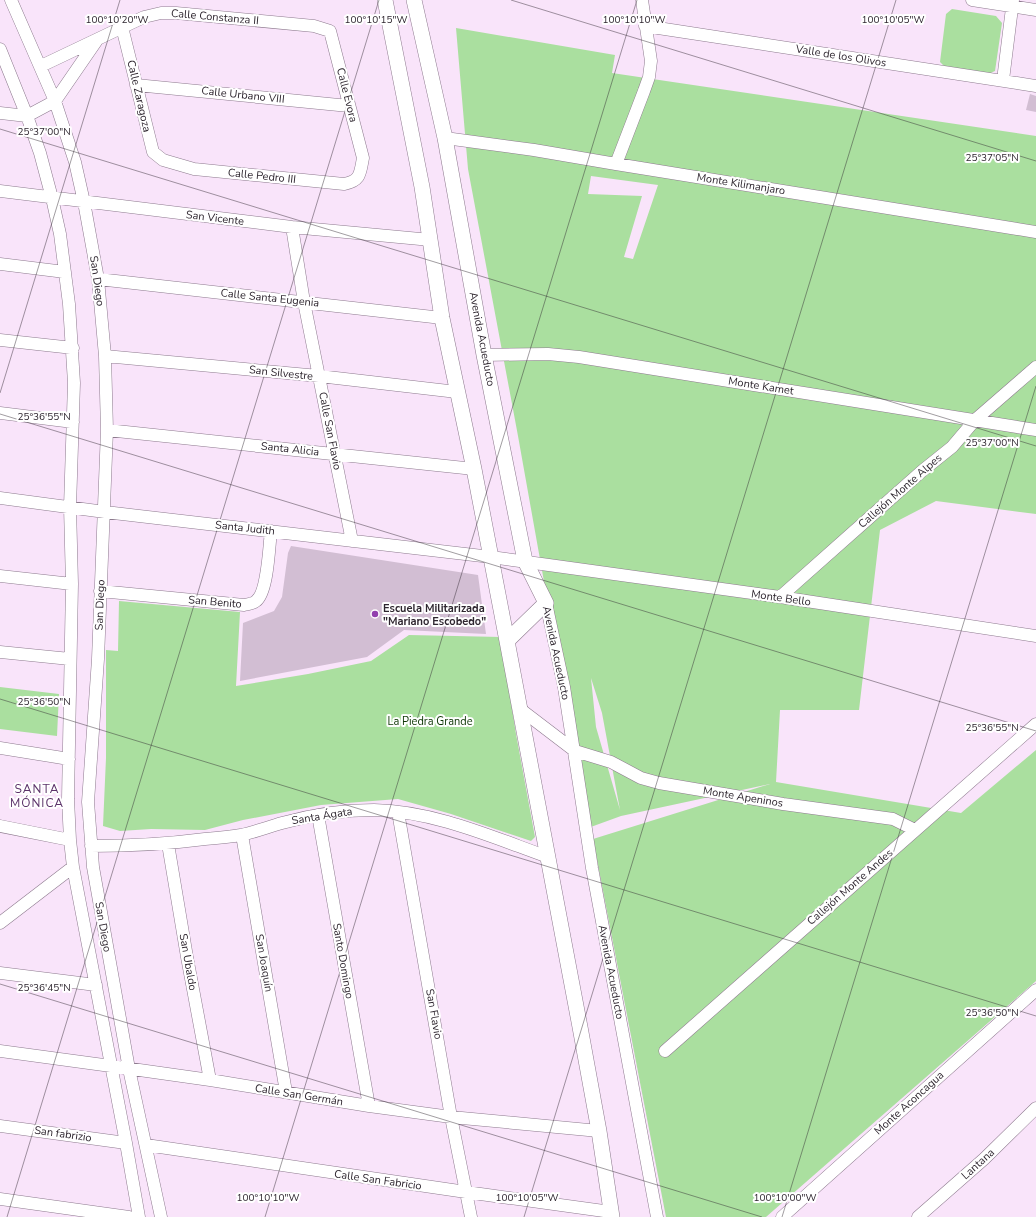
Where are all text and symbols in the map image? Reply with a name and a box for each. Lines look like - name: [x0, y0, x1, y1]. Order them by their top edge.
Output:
- street label: Calle Constanza II: [170, 6, 260, 28]
- text: 100°10'20"W: [86, 13, 148, 27]
- text: 100°10'15"W: [345, 13, 407, 27]
- text: 100°10'10"W: [603, 13, 665, 27]
- text: 100°10'05"W: [862, 13, 924, 27]
- street label: Valle de los Olivos: [794, 41, 887, 71]
- street label: Calle Zaragoza: [123, 59, 155, 134]
- street label: Calle Evora: [333, 66, 361, 124]
- street label: Calle Urbano VIII: [201, 83, 285, 107]
- text: 25°37'00"N: [17, 125, 71, 139]
- text: 25°37'05"N: [965, 151, 1019, 165]
- street label: Calle Pedro III: [227, 165, 297, 187]
- street label: Monte Kilimanjaro: [696, 170, 786, 198]
- street label: San Vicente: [185, 207, 245, 229]
- street label: San Diego: [86, 255, 108, 307]
- street label: Calle Santa Eugenia: [220, 285, 320, 311]
- street label: Avenida Acueducto: [466, 291, 498, 387]
- street label: San Silvestre: [248, 362, 314, 384]
- street label: Monte Kamet: [727, 373, 795, 399]
- street label: Calle San Flavio: [315, 391, 345, 471]
- text: 25°36'55"N: [17, 410, 71, 424]
- text: 25°37'00"N: [965, 436, 1019, 450]
- street label: Santa Alicia: [260, 438, 320, 460]
- street label: Callejón Monte Alpes: [855, 450, 945, 532]
- street label: Santa Judith: [214, 517, 276, 539]
- street label: San Diego: [92, 579, 108, 631]
- street label: Monte Bello: [750, 586, 812, 610]
- street label: San Benito: [188, 592, 242, 612]
- place label: Escuela Militarizada "Mariano Escobedo": [383, 601, 486, 629]
- street label: Avenida Acueducto: [539, 605, 573, 701]
- marker: Escuela Militarizada "Mariano Escobedo": [370, 609, 380, 619]
- text: 25°36'50"N: [17, 695, 71, 709]
- park label: La Piedra Grande: [387, 714, 473, 729]
- text: 25°36'55"N: [965, 721, 1019, 735]
- district label: SANTA MÓNICA: [10, 781, 64, 811]
- street label: Monte Apeninos: [702, 783, 784, 811]
- street label: Santa Ágata: [290, 803, 354, 828]
- street label: Callejón Monte Andes: [804, 846, 896, 928]
- street label: San Diego: [91, 901, 115, 953]
- street label: Santo Domingo: [329, 922, 357, 1000]
- street label: Avenida Acueducto: [595, 924, 627, 1020]
- street label: San Ubaldo: [176, 932, 200, 992]
- street label: San Joaquín: [252, 933, 276, 993]
- text: 25°36'45"N: [17, 981, 71, 995]
- street label: San Flavio: [422, 988, 446, 1040]
- text: 25°36'50"N: [965, 1006, 1019, 1020]
- street label: Monte Aconcagua: [871, 1068, 947, 1138]
- street label: Calle San Germán: [254, 1081, 344, 1109]
- street label: San fabrizio: [33, 1123, 93, 1145]
- street label: Lantana: [958, 1145, 998, 1183]
- street label: Calle San Fabricio: [333, 1166, 423, 1194]
- text: 100°10'10"W: [237, 1191, 299, 1205]
- text: 100°10'05"W: [496, 1191, 558, 1205]
- text: 100°10'00"W: [754, 1191, 816, 1205]

